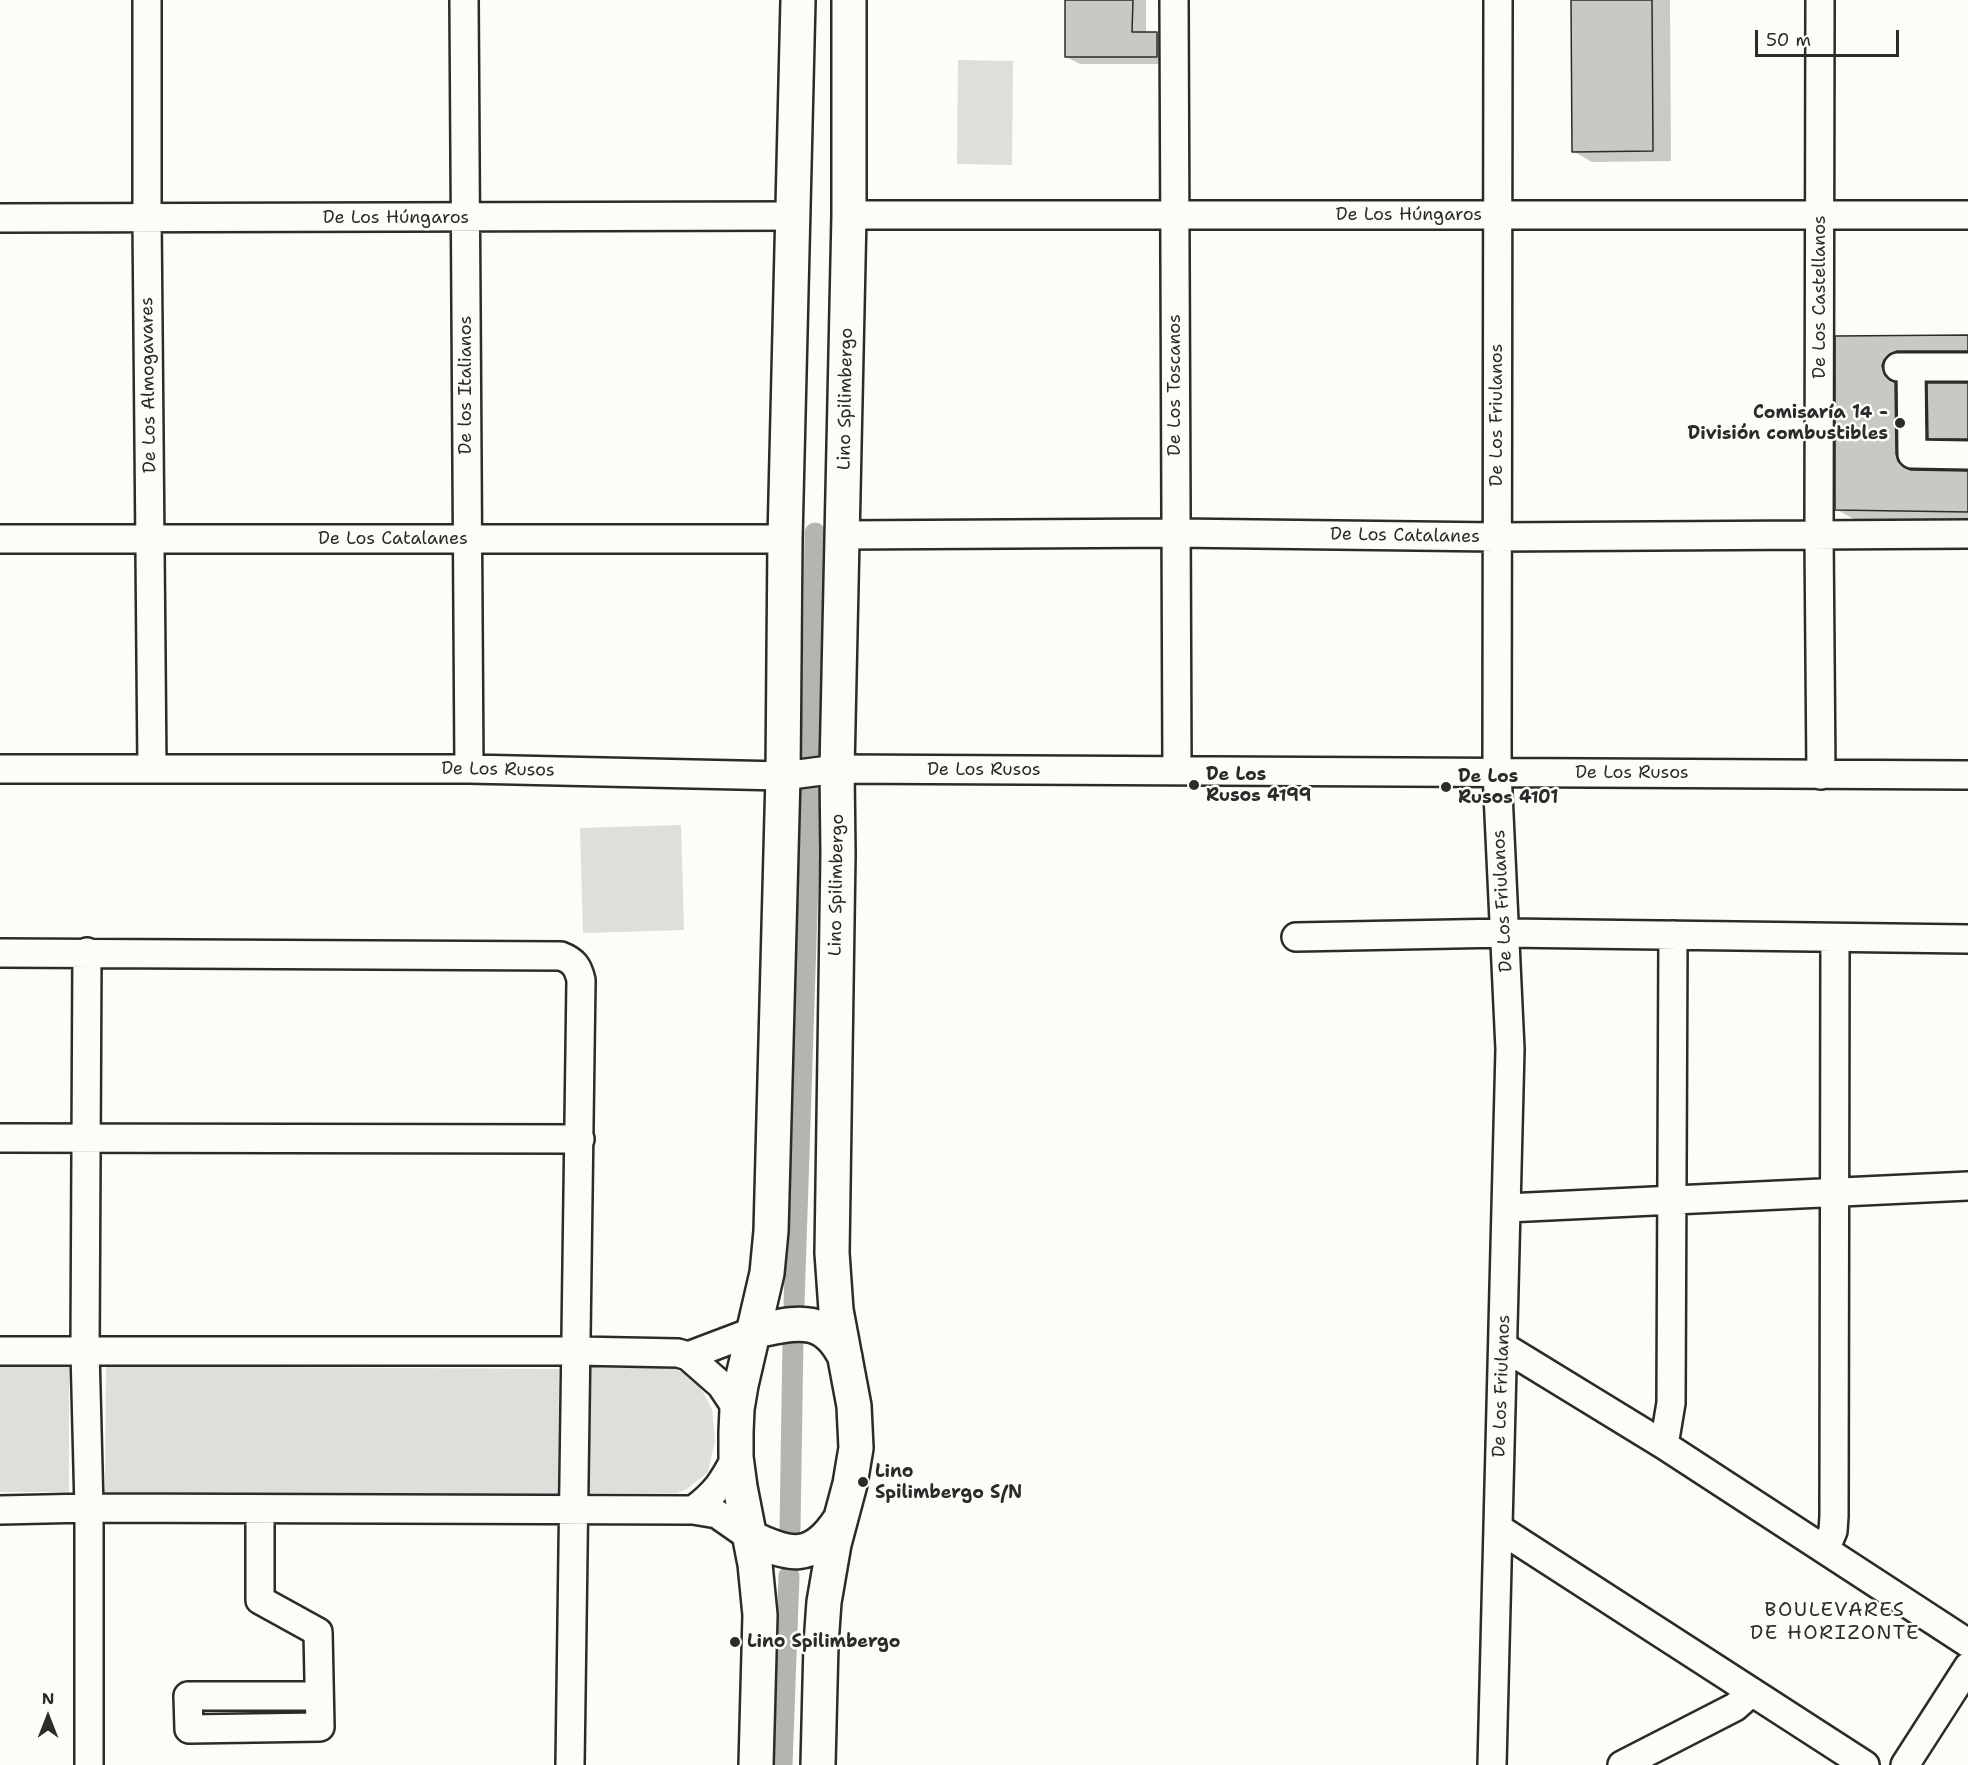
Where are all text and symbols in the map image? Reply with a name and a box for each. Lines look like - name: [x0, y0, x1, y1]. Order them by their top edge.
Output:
- scale bar: [1758, 18, 1902, 56]
- text: 50 m: [1766, 28, 1811, 52]
- street label: De Los Húngaros: [1336, 204, 1482, 226]
- street label: De Los Húngaros: [323, 207, 469, 229]
- street label: De Los Castellanos: [1809, 215, 1831, 379]
- street label: De Los Almogavares: [137, 297, 161, 473]
- street label: De Los Toscanos: [1164, 314, 1186, 456]
- street label: De los Italianos: [455, 316, 477, 454]
- street label: Lino Spilimbergo: [834, 328, 858, 470]
- street label: De Los Friulanos: [1486, 344, 1508, 486]
- place label: Comisaría 14 - División combustibles: [1688, 402, 1888, 444]
- marker: Comisaría 14 - División combustibles: [1893, 416, 1907, 430]
- street label: De Los Catalanes: [1330, 524, 1480, 548]
- street label: De Los Catalanes: [318, 528, 468, 550]
- street label: De Los Rusos: [441, 758, 555, 782]
- street label: De Los Rusos: [927, 759, 1041, 781]
- street label: De Los Rusos: [1575, 762, 1689, 784]
- place label: De Los Rusos 4199: [1206, 764, 1311, 806]
- place label: De Los Rusos 4101: [1458, 766, 1558, 808]
- marker: De Los Rusos 4199: [1187, 778, 1201, 792]
- marker: De Los Rusos 4101: [1439, 780, 1453, 794]
- street label: Lino Spilimbergo: [825, 814, 849, 956]
- street label: De Los Friulanos: [1488, 829, 1518, 973]
- street label: De Los Friulanos: [1489, 1314, 1515, 1458]
- place label: Lino Spilimbergo S/N: [875, 1461, 1022, 1504]
- marker: Lino Spilimbergo S/N: [856, 1475, 870, 1489]
- district label: BOULEVARES DE HORIZONTE: [1750, 1599, 1920, 1646]
- place label: Lino Spilimbergo: [747, 1631, 900, 1653]
- marker: Lino Spilimbergo: [728, 1635, 742, 1649]
- north arrow: [18, 1687, 78, 1747]
- text: N: [42, 1688, 54, 1709]

